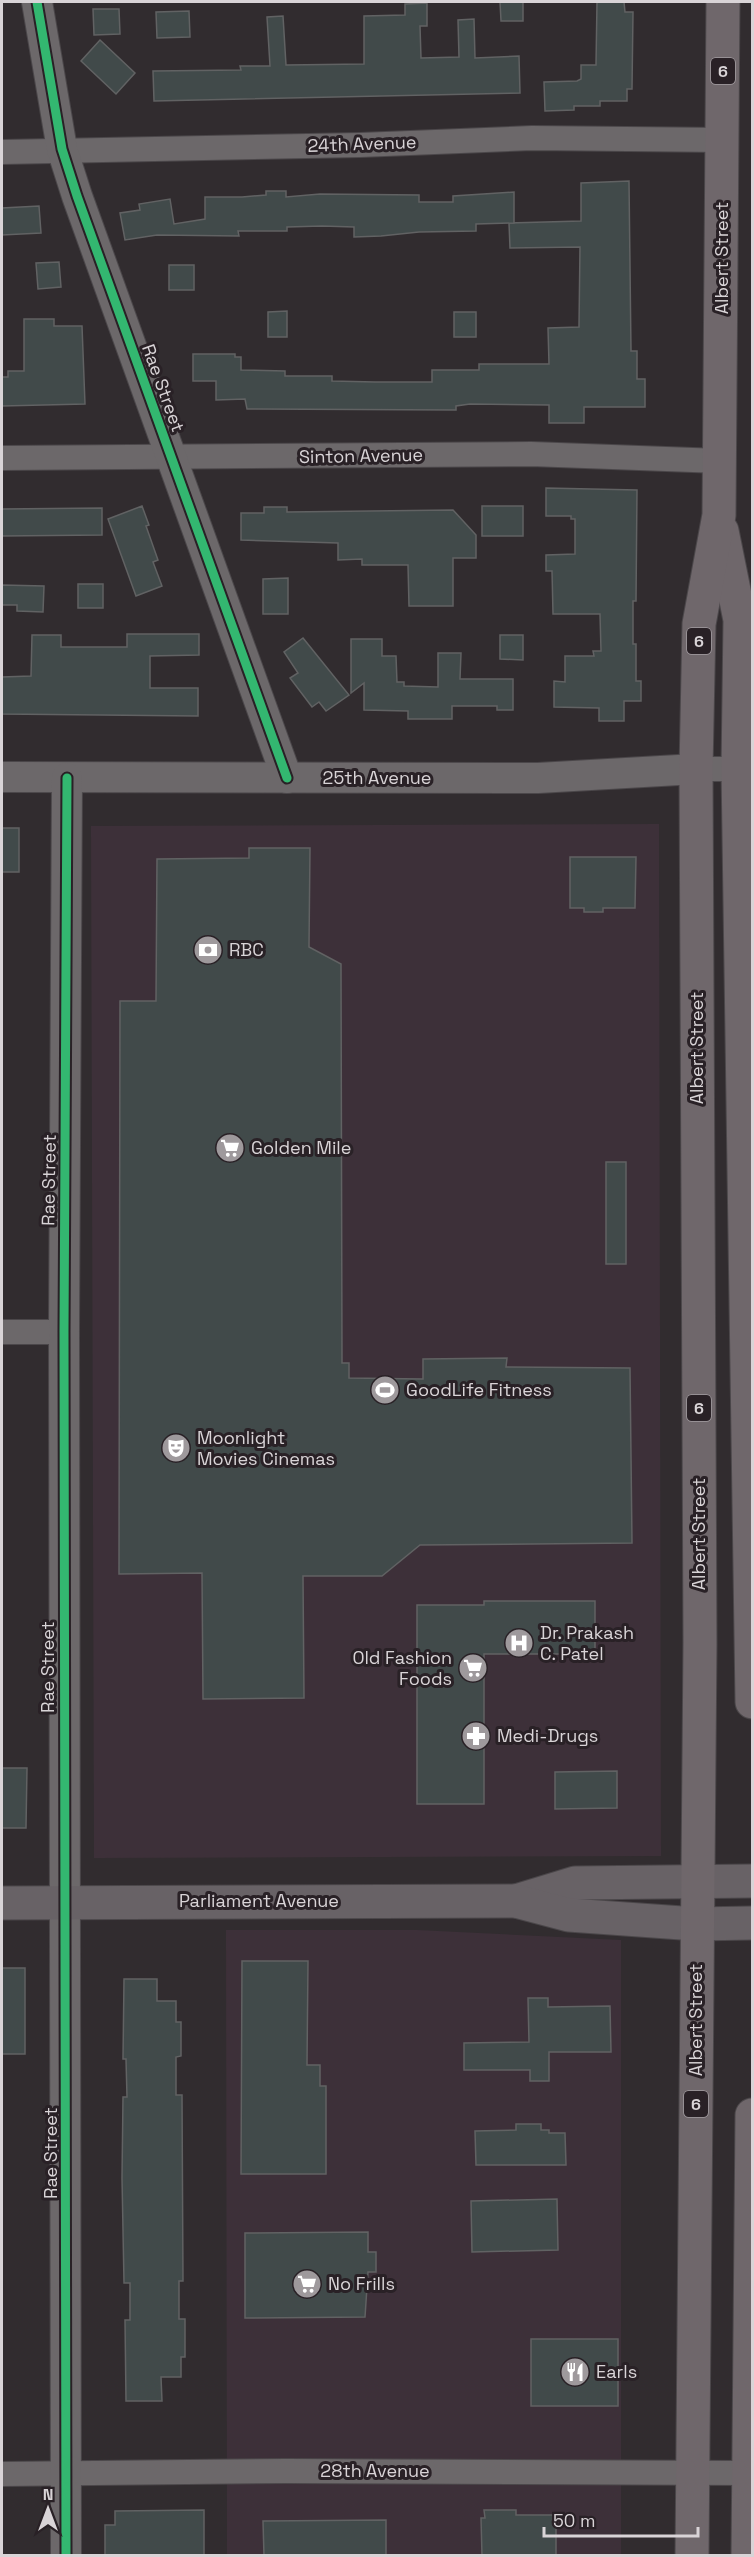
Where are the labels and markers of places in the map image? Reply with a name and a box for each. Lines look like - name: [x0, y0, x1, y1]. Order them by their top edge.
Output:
- bank icon: RBC: [192, 934, 224, 966]
- place label: RBC: [229, 938, 264, 961]
- supermarket icon: Golden Mile: [214, 1132, 246, 1164]
- place label: Golden Mile: [251, 1136, 351, 1159]
- sports icon: GoodLife Fitness: [369, 1374, 401, 1406]
- place label: GoodLife Fitness: [406, 1378, 552, 1401]
- place label: Moonlight Movies Cinemas: [197, 1426, 335, 1470]
- theatre icon: Moonlight Movies Cinemas: [160, 1432, 192, 1464]
- place label: Dr. Prakash C. Patel: [540, 1621, 634, 1665]
- hospital icon: Dr. Prakash C. Patel: [503, 1627, 535, 1659]
- place label: Old Fashion Foods: [352, 1646, 452, 1690]
- supermarket icon: Old Fashion Foods: [457, 1652, 489, 1684]
- pharmacy icon: Medi-Drugs: [460, 1720, 492, 1752]
- place label: Medi-Drugs: [497, 1724, 598, 1747]
- supermarket icon: No Frills: [291, 2268, 323, 2300]
- place label: No Frills: [328, 2272, 395, 2295]
- restaurant icon: Earls: [559, 2356, 591, 2388]
- place label: Earls: [596, 2360, 637, 2383]

